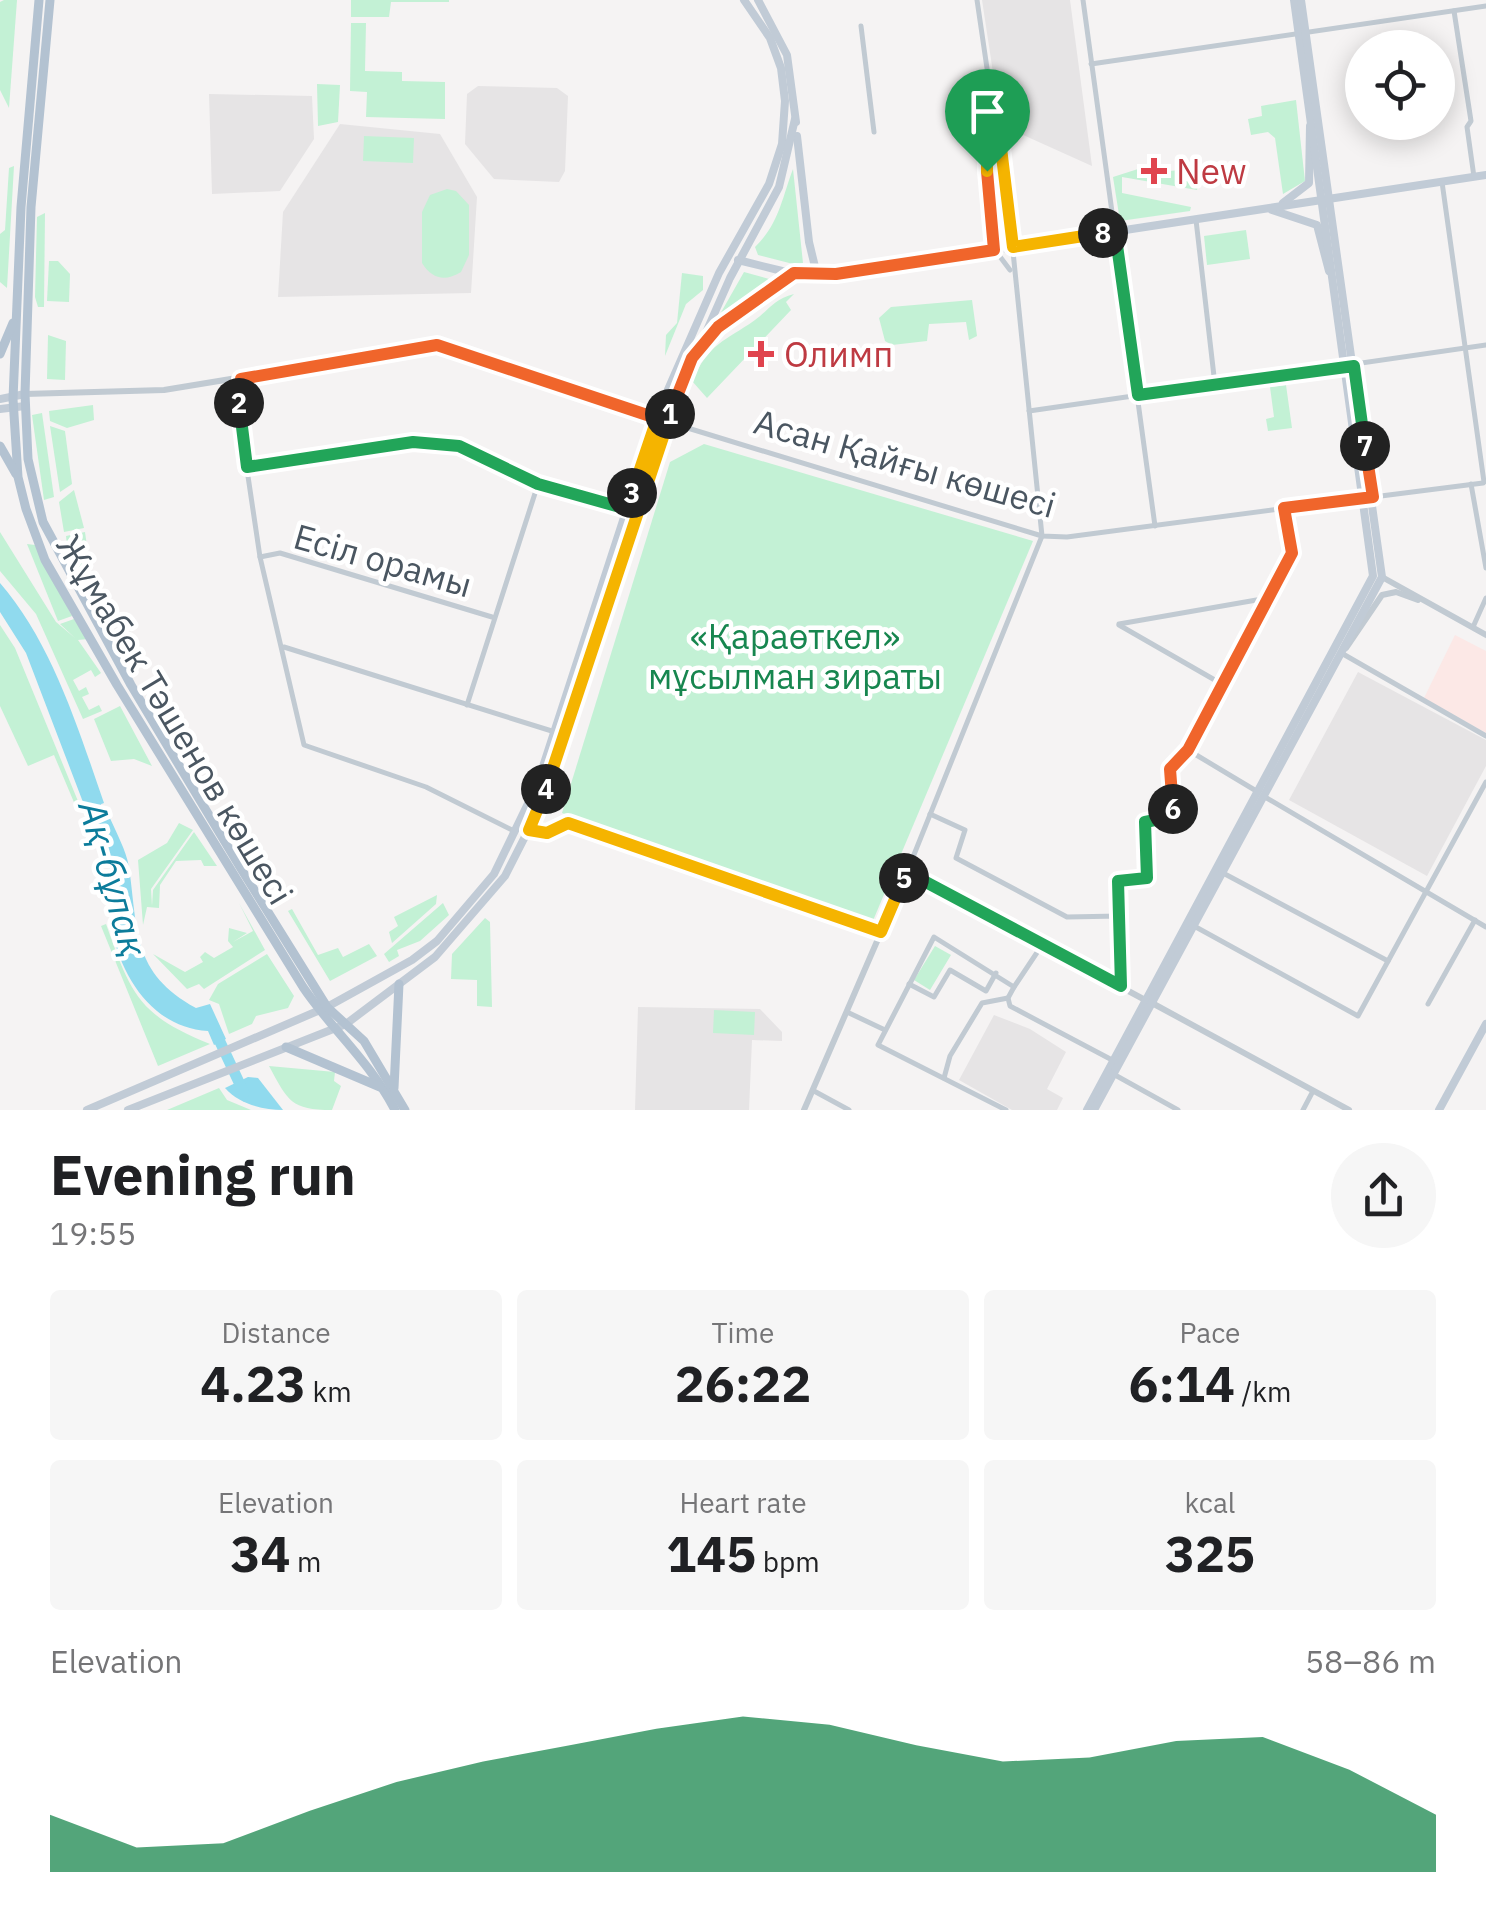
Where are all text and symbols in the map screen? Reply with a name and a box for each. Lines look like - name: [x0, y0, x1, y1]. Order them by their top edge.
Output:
- map controls: [1345, 30, 1455, 140]
- button: locate: [1345, 30, 1455, 140]
- pin: [945, 69, 1030, 172]
- icon: arrive: [960, 84, 1015, 139]
- place label: New: [1176, 148, 1247, 194]
- marker: New: [1141, 158, 1167, 184]
- pin: 8: [1078, 208, 1128, 258]
- text: 8: [1095, 214, 1111, 251]
- place label: Олимп: [784, 331, 893, 377]
- marker: Олимп: [748, 341, 774, 367]
- pin: 2: [214, 378, 264, 428]
- text: 2: [231, 384, 247, 421]
- pin: 1: [645, 389, 695, 439]
- text: 1: [662, 395, 678, 432]
- street label: Асан Қайғы көшесі: [749, 398, 1061, 528]
- pin: 7: [1340, 421, 1390, 471]
- text: 7: [1357, 427, 1373, 464]
- pin: 3: [607, 468, 657, 518]
- text: 3: [624, 474, 640, 511]
- street label: Есіл орамы: [289, 513, 477, 607]
- street label: Жұмабек Тәшенов көшесі: [46, 525, 304, 913]
- park label: «Қараөткел» мұсылман зираты: [648, 613, 942, 699]
- pin: 4: [521, 764, 571, 814]
- text: 4: [538, 770, 554, 807]
- pin: 6: [1148, 784, 1198, 834]
- text: 6: [1165, 790, 1181, 827]
- water label: Ақ-бұлақ: [68, 793, 160, 962]
- pin: 5: [879, 853, 929, 903]
- text: 5: [896, 859, 912, 896]
- text: Evening run: [50, 1139, 356, 1210]
- button: share: [1331, 1143, 1436, 1248]
- text: 19:55: [50, 1212, 136, 1254]
- text: Distance: [221, 1314, 331, 1351]
- text: Time: [712, 1314, 774, 1351]
- text: Pace: [1180, 1314, 1240, 1351]
- text: 4.23: [200, 1351, 306, 1416]
- text: 26:22: [675, 1351, 811, 1416]
- text: 6:14: [1128, 1351, 1235, 1416]
- text: km: [306, 1373, 352, 1410]
- text: /km: [1235, 1373, 1292, 1410]
- text: Elevation: [218, 1484, 334, 1521]
- text: Heart rate: [679, 1484, 807, 1521]
- text: kcal: [1185, 1484, 1235, 1521]
- text: 34: [230, 1521, 290, 1586]
- text: 145: [666, 1521, 756, 1586]
- text: 325: [1165, 1521, 1255, 1586]
- text: m: [290, 1543, 322, 1580]
- text: bpm: [756, 1543, 820, 1580]
- text: Elevation: [50, 1640, 183, 1682]
- text: 58–86 m: [1305, 1640, 1436, 1682]

